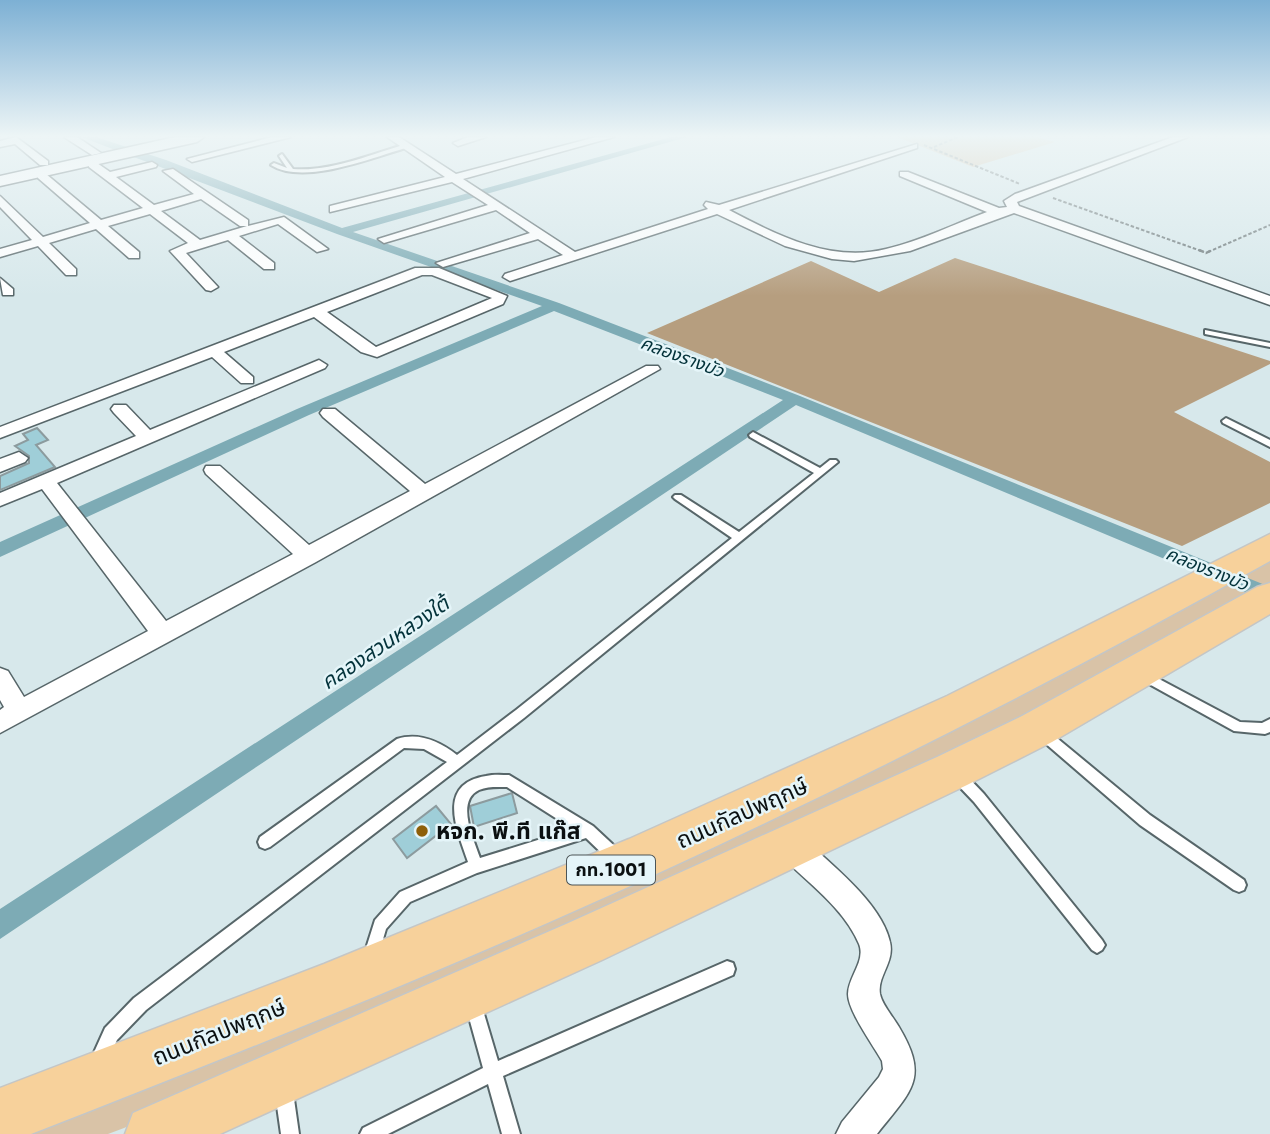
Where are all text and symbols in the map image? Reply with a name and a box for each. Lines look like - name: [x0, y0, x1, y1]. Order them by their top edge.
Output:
- water label: คลองรางบัว: [637, 330, 728, 384]
- water label: คลองรางบัว: [1162, 541, 1253, 598]
- water label: คลองสวนหลวงใต้: [315, 587, 457, 697]
- street label: ถนนกัลปพฤกษ์: [671, 769, 813, 857]
- place label: หจก. พี.ที แก๊ส: [436, 814, 581, 848]
- marker: หจก. พี.ที แก๊ส: [414, 823, 430, 839]
- road number: กท.1001: [567, 856, 655, 884]
- street label: ถนนกัลปพฤกษ์: [147, 990, 291, 1074]

